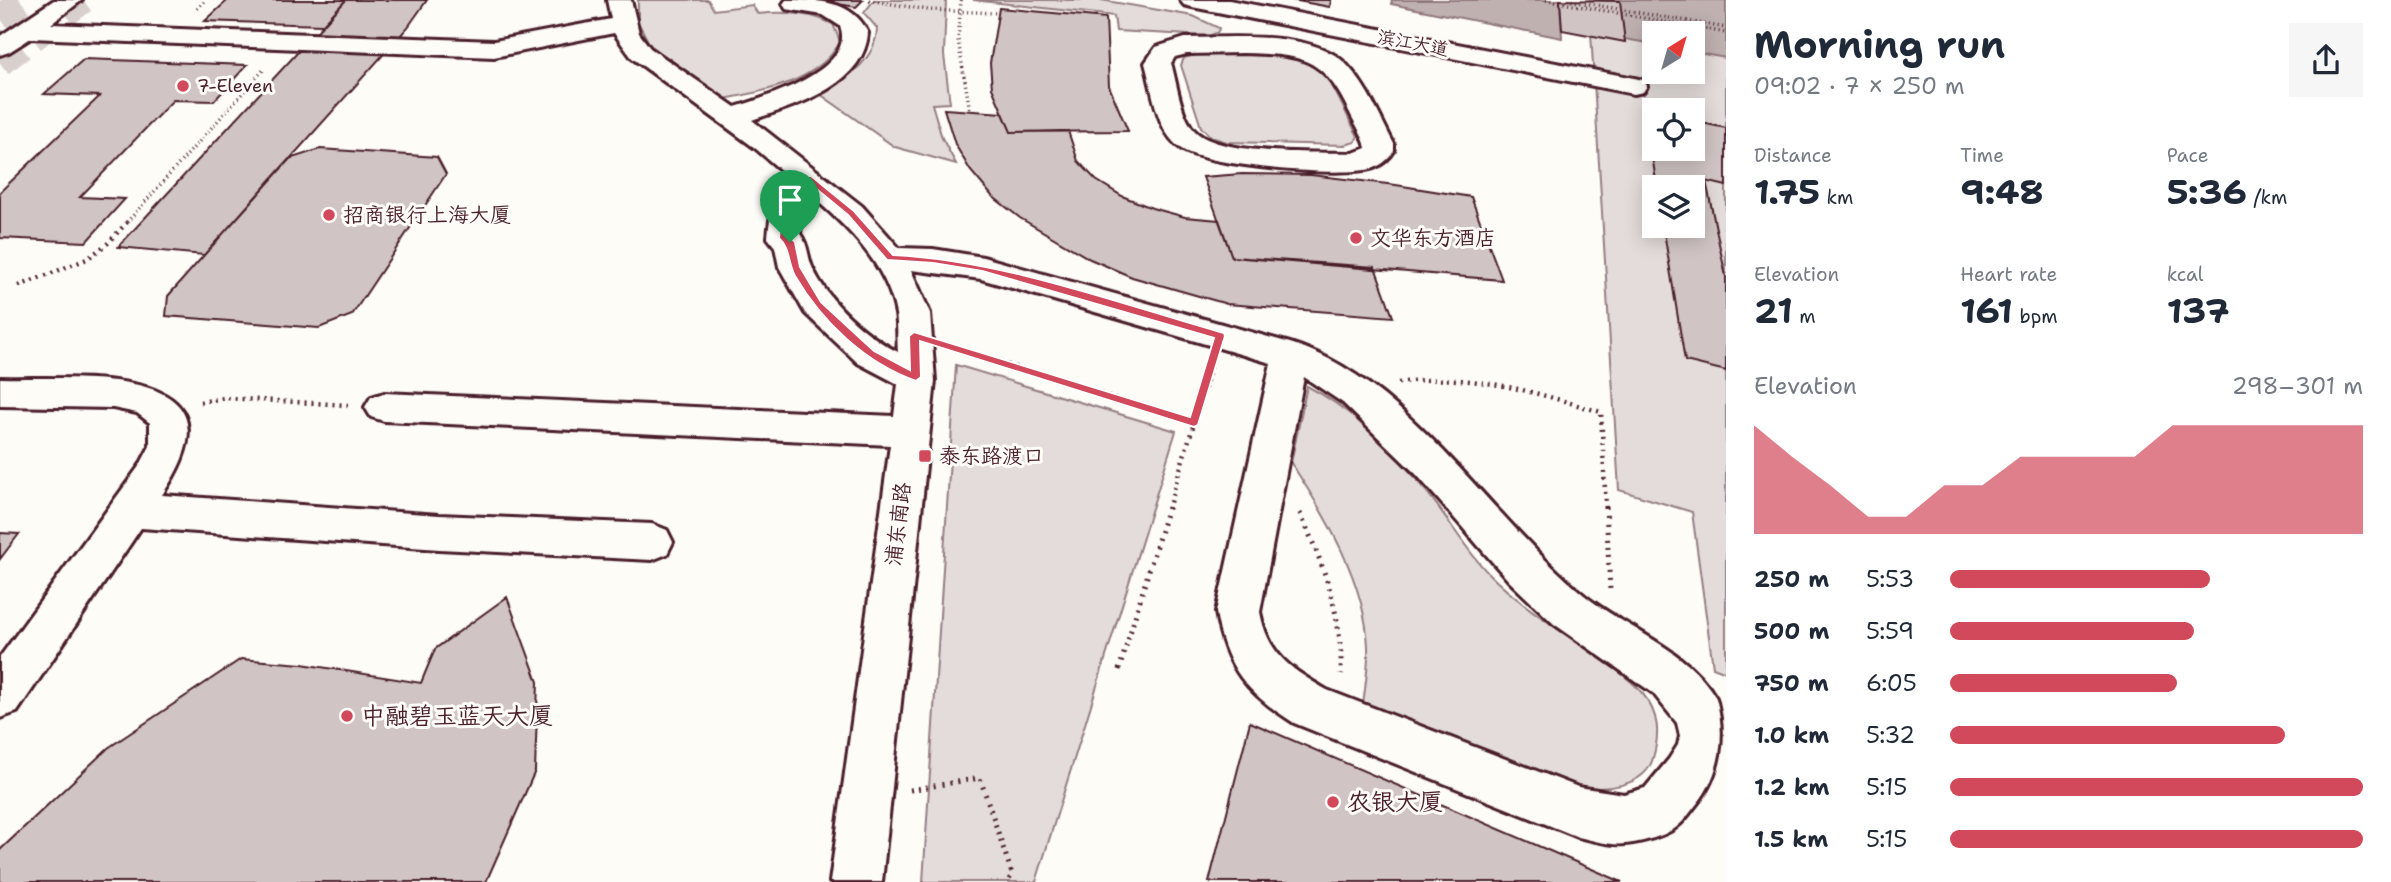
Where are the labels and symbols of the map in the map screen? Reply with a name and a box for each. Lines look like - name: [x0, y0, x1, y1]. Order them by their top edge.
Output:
- north arrow: [1642, 21, 1704, 84]
- street label: 滨江大道: [1375, 24, 1451, 62]
- place label: 7-Eleven: [197, 74, 273, 98]
- marker: 7-Eleven: [175, 78, 191, 94]
- pin: [760, 170, 820, 242]
- place label: 招商银行上海大厦: [343, 201, 511, 229]
- marker: 招商银行上海大厦: [321, 207, 337, 223]
- place label: 文华东方酒店: [1370, 224, 1496, 252]
- marker: 文华东方酒店: [1348, 230, 1364, 246]
- place label: 泰东路渡口: [939, 442, 1044, 470]
- marker: 泰东路渡口: [917, 448, 933, 464]
- street label: 浦东南路: [879, 481, 917, 567]
- place label: 中融碧玉蓝天大厦: [361, 700, 553, 732]
- marker: 中融碧玉蓝天大厦: [339, 708, 355, 724]
- place label: 农银大厦: [1347, 786, 1443, 818]
- marker: 农银大厦: [1325, 794, 1341, 810]

